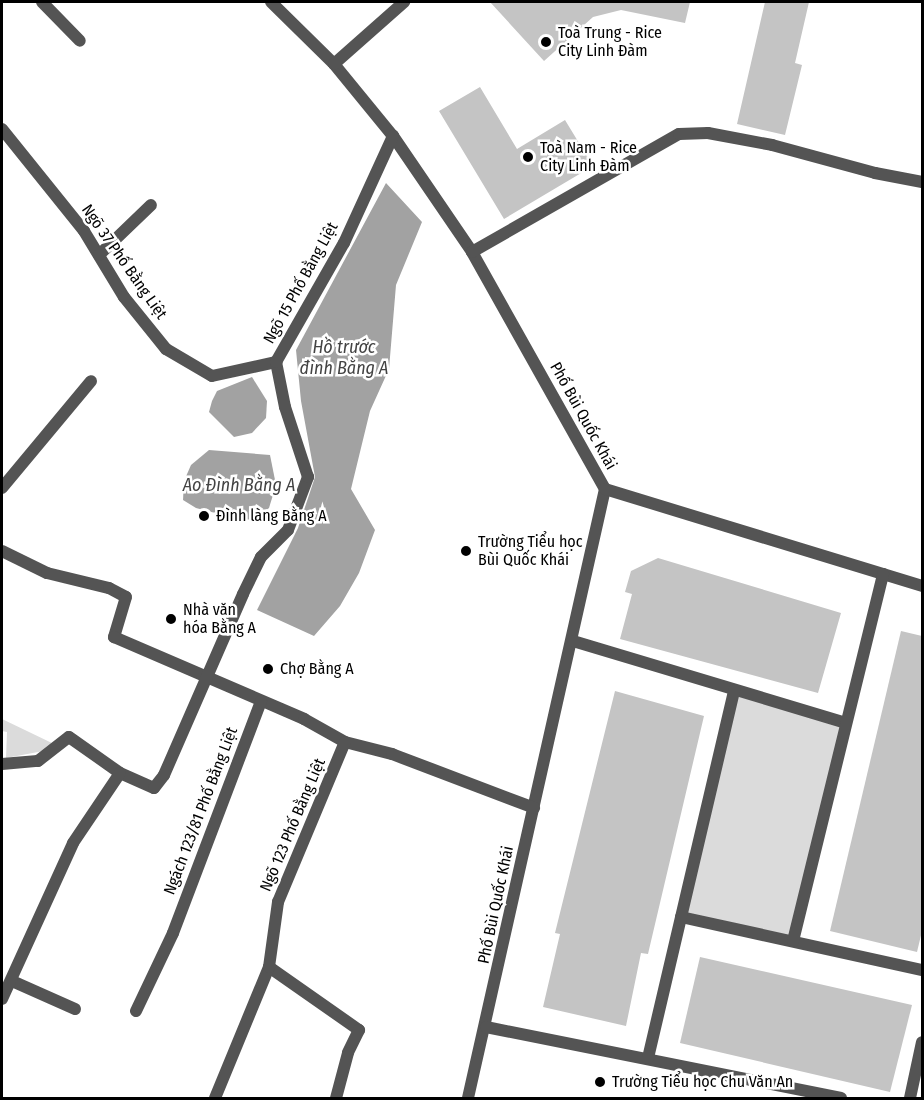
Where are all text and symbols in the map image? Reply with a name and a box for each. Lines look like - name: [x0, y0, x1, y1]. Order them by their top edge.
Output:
- place label: Toà Trung - Rice City Linh Đàm: [558, 23, 662, 61]
- marker: Toà Trung - Rice City Linh Đàm: [539, 35, 553, 49]
- place label: Toà Nam - Rice City Linh Đàm: [540, 138, 637, 176]
- marker: Toà Nam - Rice City Linh Đàm: [521, 150, 535, 164]
- street label: Ngõ 37 Phố Bằng Liệt: [77, 201, 171, 323]
- street label: Ngõ 15 Phố Bằng Liệt: [260, 219, 342, 347]
- water label: Hồ trước đình Bằng A: [300, 337, 388, 380]
- street label: Phố Bùi Quốc Khái: [546, 359, 620, 473]
- water label: Ao Đình Bằng A: [183, 474, 295, 496]
- place label: Đình làng Bằng A: [216, 506, 327, 526]
- marker: Đình làng Bằng A: [197, 509, 211, 523]
- place label: Trường Tiểu học Bùi Quốc Khái: [478, 532, 583, 570]
- marker: Trường Tiểu học Bùi Quốc Khái: [459, 544, 473, 558]
- place label: Nhà văn hóa Bằng A: [183, 600, 256, 638]
- marker: Nhà văn hóa Bằng A: [164, 612, 178, 626]
- place label: Chợ Bằng A: [280, 659, 354, 679]
- marker: Chợ Bằng A: [261, 662, 275, 676]
- street label: Ngách 123/81 Phố Bằng Liệt: [160, 725, 242, 897]
- street label: Ngõ 123 Phố Bằng Liệt: [256, 756, 330, 894]
- street label: Phố Bùi Quốc Khái: [474, 844, 518, 966]
- place label: Trường Tiểu học Chu Văn An: [612, 1072, 793, 1092]
- marker: Trường Tiểu học Chu Văn An: [593, 1075, 607, 1089]

